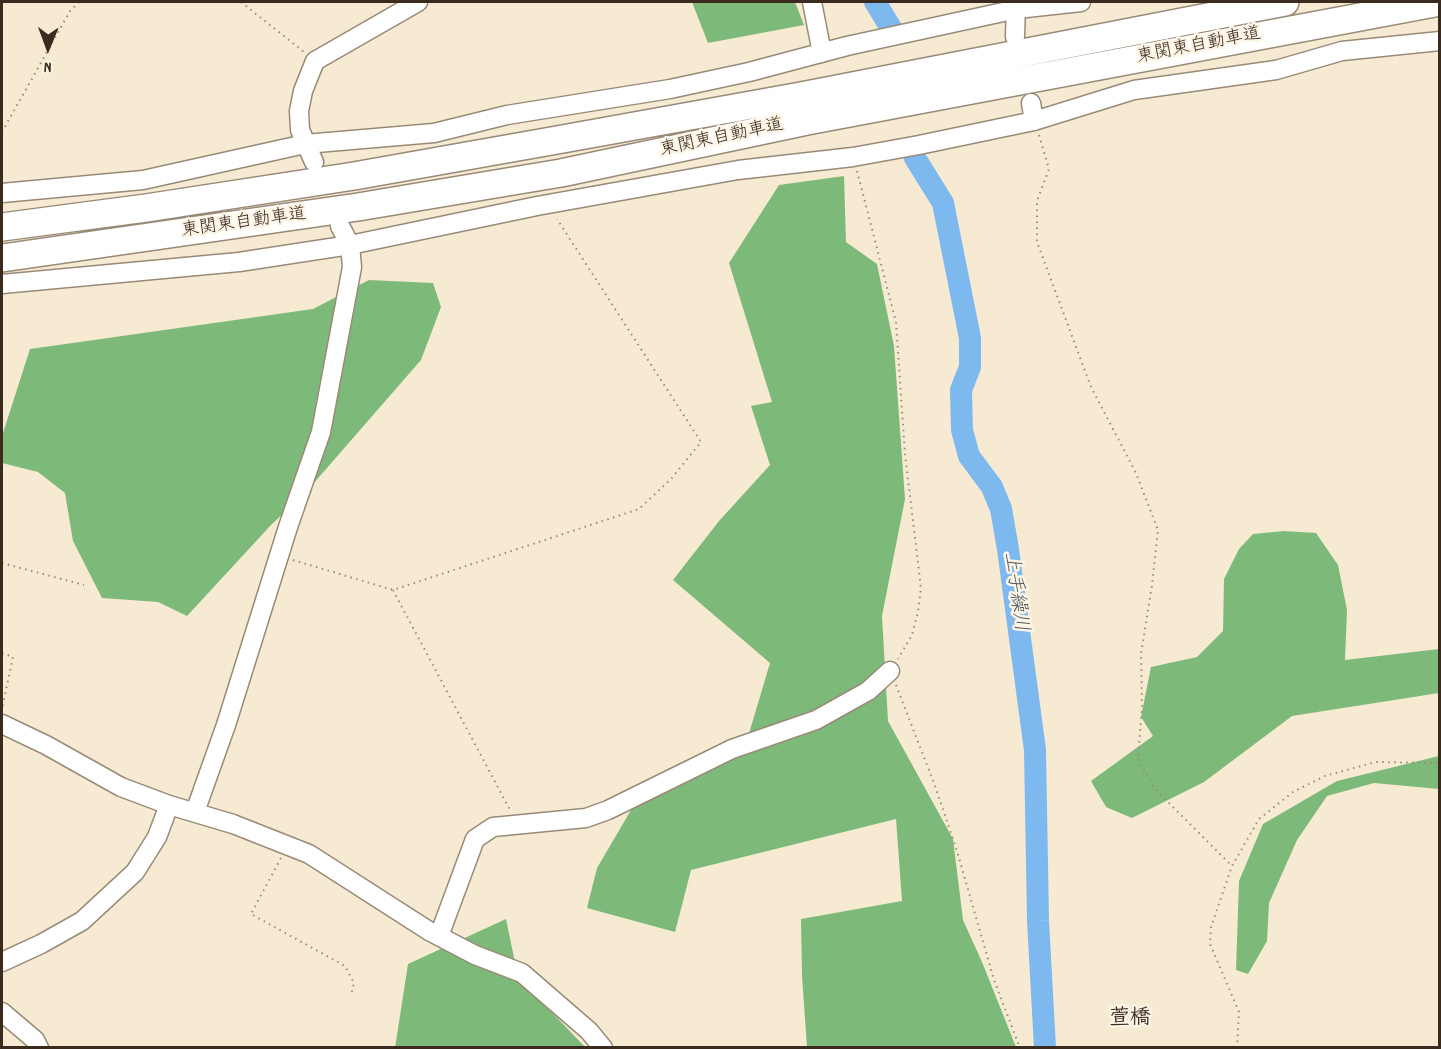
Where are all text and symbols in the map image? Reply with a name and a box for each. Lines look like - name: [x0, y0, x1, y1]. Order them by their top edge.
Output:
- north arrow: [18, 18, 78, 78]
- street label: 東関東自動車道: [1135, 24, 1263, 70]
- text: N: [44, 55, 52, 78]
- street label: 東関東自動車道: [658, 115, 786, 163]
- street label: 東関東自動車道: [180, 205, 308, 243]
- water label: 上手繰川: [997, 551, 1031, 633]
- district label: 萱橋: [1109, 1007, 1151, 1033]

